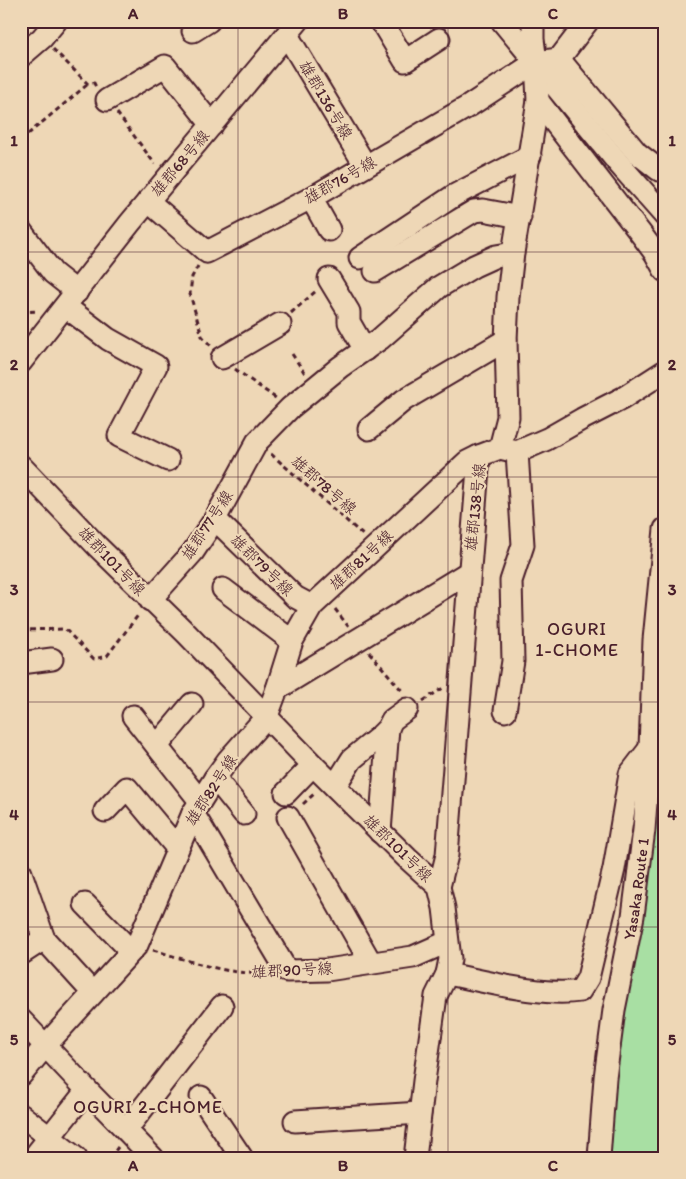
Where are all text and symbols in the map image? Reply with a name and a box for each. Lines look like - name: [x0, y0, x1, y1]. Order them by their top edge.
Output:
- text: A: [127, 4, 139, 23]
- text: B: [338, 4, 349, 23]
- text: C: [548, 4, 559, 23]
- street label: 雄郡136号線: [295, 57, 357, 143]
- street label: 雄郡68号線: [147, 126, 213, 200]
- text: 1: [10, 131, 18, 150]
- text: 1: [668, 131, 676, 150]
- street label: 雄郡76号線: [300, 152, 380, 208]
- text: 2: [10, 355, 19, 374]
- text: 2: [668, 355, 677, 374]
- street label: 雄郡78号線: [287, 451, 361, 519]
- street label: 雄郡138号線: [461, 462, 489, 552]
- street label: 雄郡77号線: [177, 486, 237, 564]
- street label: 雄郡101号線: [74, 522, 150, 600]
- street label: 雄郡81号線: [325, 526, 397, 594]
- street label: 雄郡79号線: [227, 530, 297, 600]
- text: 3: [10, 580, 19, 599]
- text: 3: [668, 580, 677, 599]
- district label: OGURI 1-CHOME: [535, 618, 619, 661]
- street label: 雄郡82号線: [181, 751, 241, 829]
- text: 4: [9, 805, 19, 824]
- text: 4: [667, 805, 677, 824]
- street label: 雄郡101号線: [359, 810, 437, 886]
- street label: Yasaka Route 1: [619, 836, 652, 942]
- street label: 雄郡90号線: [250, 958, 334, 982]
- text: 5: [10, 1030, 19, 1049]
- text: 5: [668, 1030, 677, 1049]
- district label: OGURI 2-CHOME: [73, 1096, 223, 1118]
- text: A: [127, 1156, 139, 1175]
- text: B: [338, 1156, 349, 1175]
- text: C: [548, 1156, 559, 1175]

